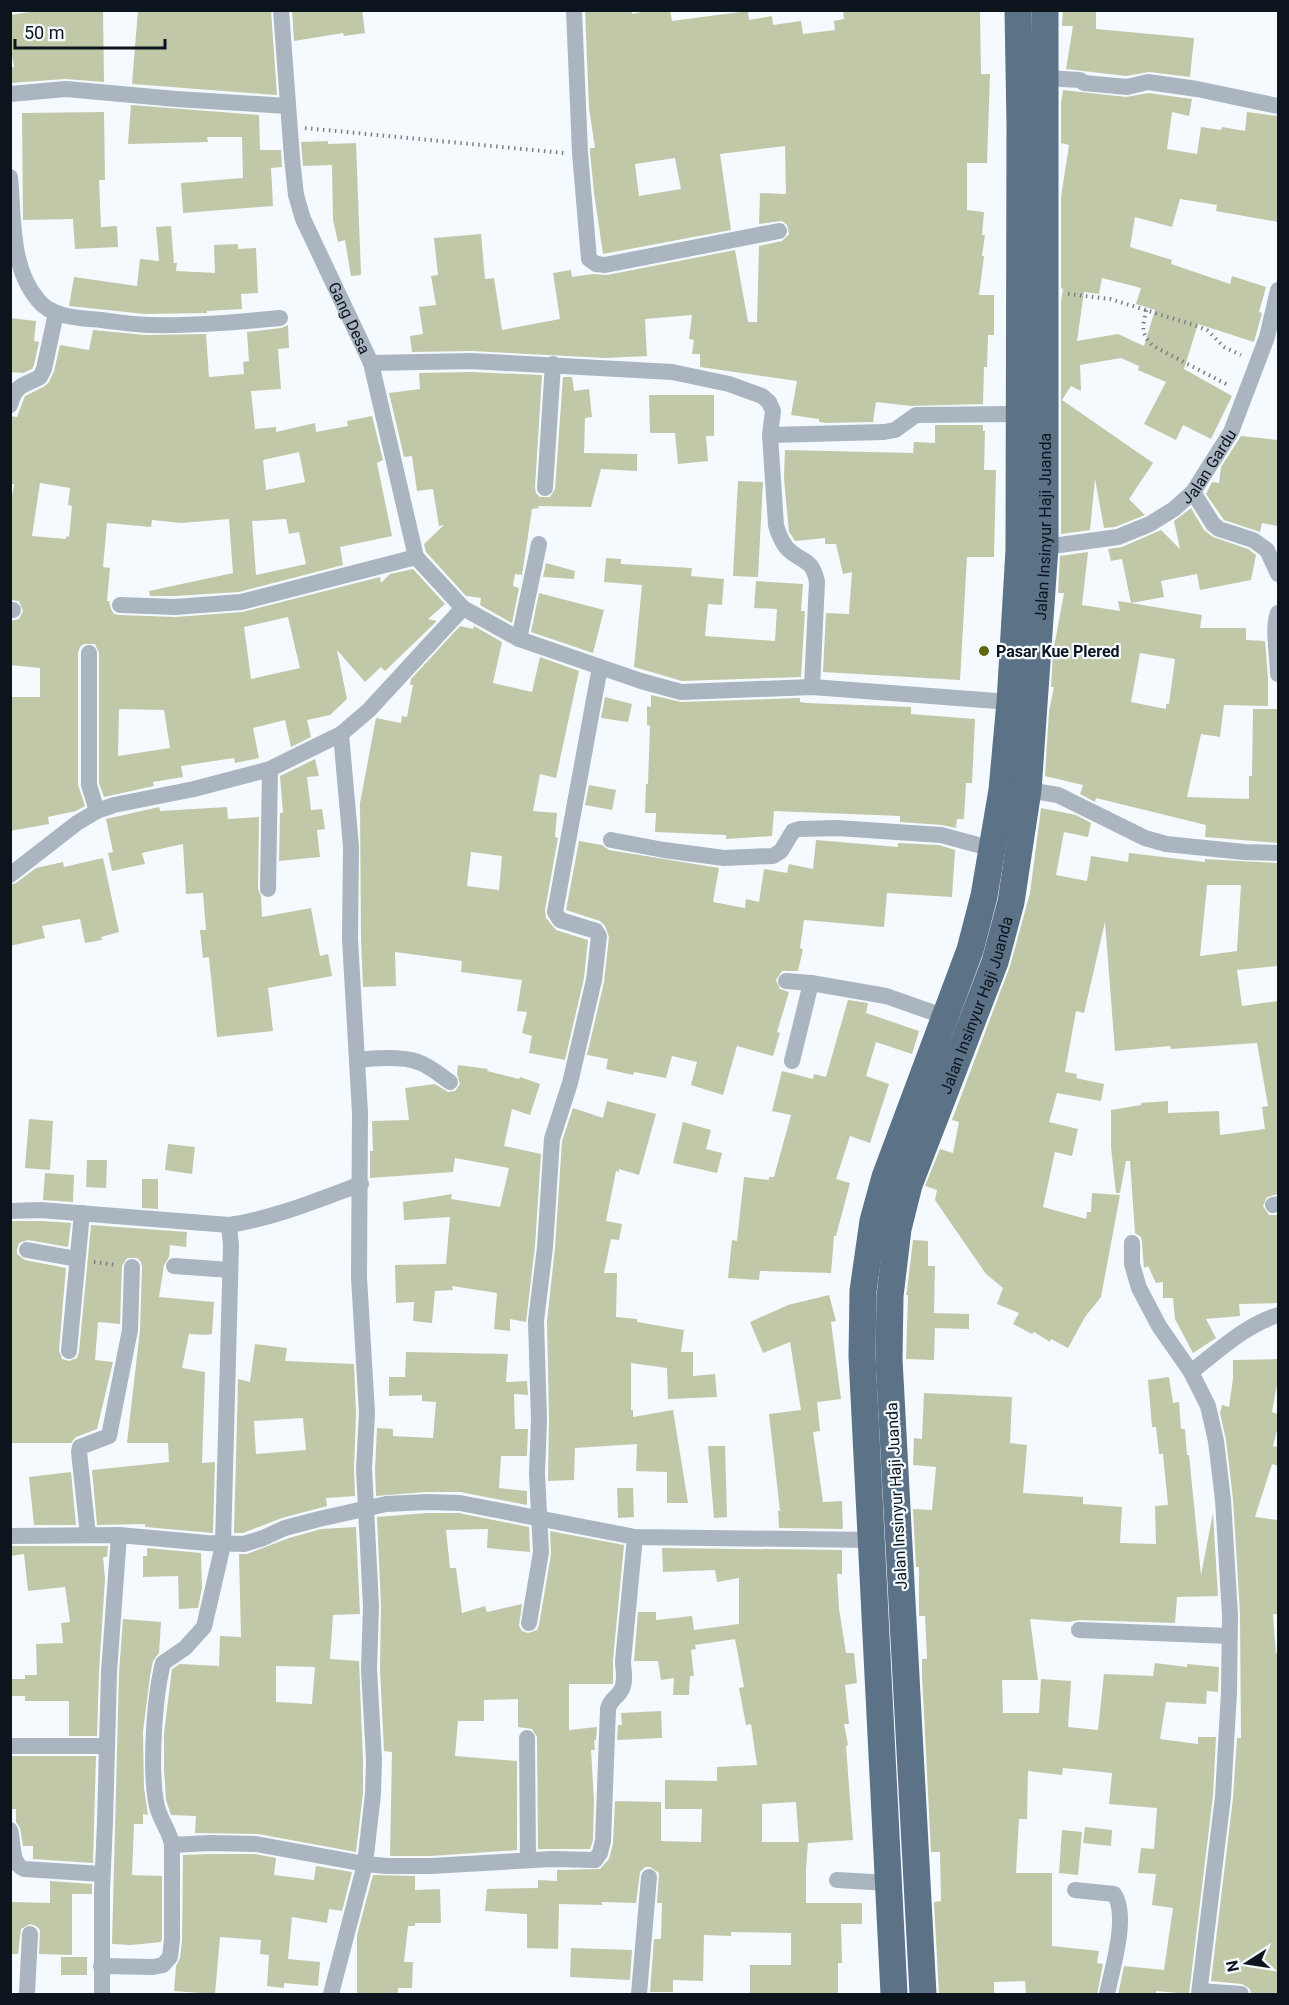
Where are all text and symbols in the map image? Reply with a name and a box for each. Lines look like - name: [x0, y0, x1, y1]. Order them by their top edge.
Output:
- scale bar: [15, 12, 165, 50]
- text: 50 m: [24, 22, 64, 43]
- street label: Gang Desa: [324, 279, 374, 357]
- street label: Jalan Gardu: [1177, 426, 1240, 508]
- street label: Jalan Insinyur Haji Juanda: [1031, 433, 1055, 621]
- place label: Pasar Kue Plered: [996, 642, 1120, 661]
- marker: Pasar Kue Plered: [977, 644, 991, 658]
- street label: Jalan Insinyur Haji Juanda: [936, 914, 1017, 1097]
- street label: Jalan Insinyur Haji Juanda: [882, 1402, 911, 1590]
- north arrow: [1217, 1933, 1277, 1993]
- text: N: [1222, 1959, 1243, 1974]

